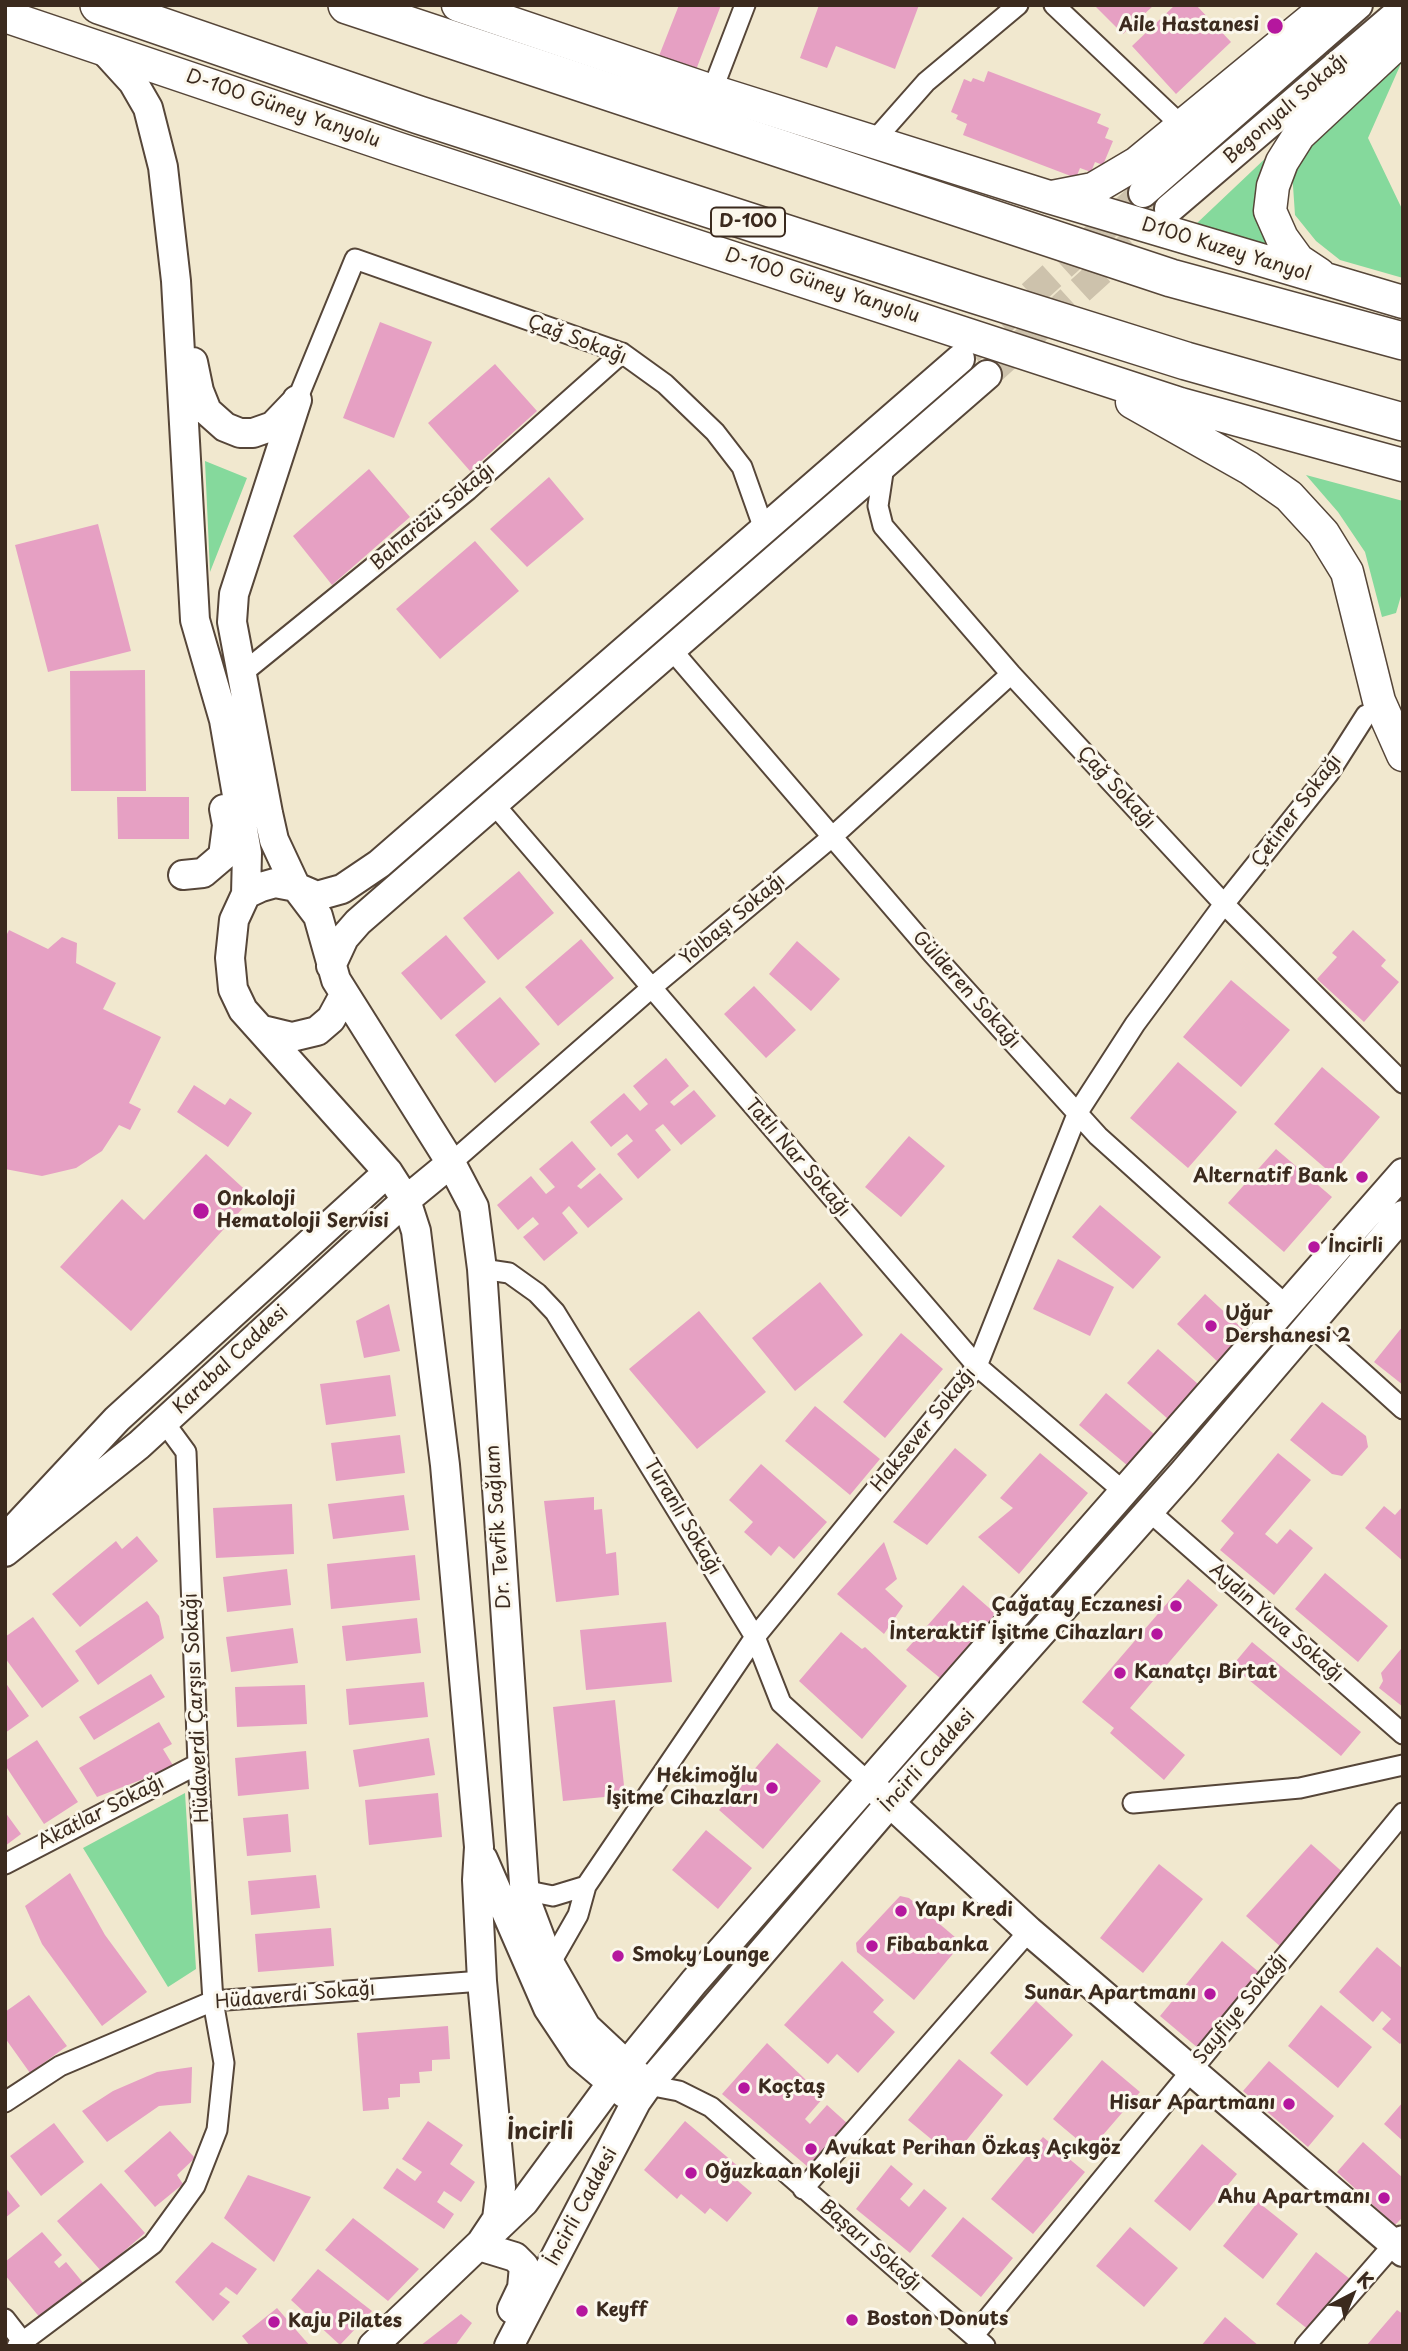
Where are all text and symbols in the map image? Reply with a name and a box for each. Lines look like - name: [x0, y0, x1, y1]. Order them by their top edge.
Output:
- place label: Aile Hastanesi: [1119, 15, 1259, 37]
- marker: Aile Hastanesi: [1265, 16, 1285, 36]
- street label: Begonyalı Sokağı: [1219, 49, 1353, 169]
- street label: D-100 Güney Yanyolu: [183, 65, 383, 153]
- road number: D-100: [711, 208, 785, 236]
- street label: D100 Kuzey Yanyol: [1139, 213, 1313, 287]
- street label: D-100 Güney Yanyolu: [722, 244, 922, 328]
- street label: Çağ Sokağı: [524, 311, 630, 369]
- street label: Baharözü Sokağı: [366, 459, 500, 575]
- street label: Çağ Sokağı: [1072, 742, 1160, 834]
- street label: Çetiner Sokağı: [1247, 750, 1347, 872]
- street label: Yolbaşı Sokağı: [676, 869, 790, 971]
- street label: Gülderen Sokağı: [907, 927, 1025, 1053]
- street label: Tatlı Nar Sokağı: [740, 1094, 854, 1222]
- place label: Alternatif Bank: [1193, 1166, 1348, 1188]
- marker: Alternatif Bank: [1354, 1169, 1370, 1185]
- place label: Onkoloji Hematoloji Servisi: [217, 1189, 389, 1233]
- marker: Onkoloji Hematoloji Servisi: [191, 1201, 211, 1221]
- place label: İncirli: [1328, 1236, 1383, 1258]
- marker: İncirli: [1306, 1239, 1322, 1255]
- street label: Karabal Caddesi: [169, 1301, 293, 1419]
- place label: Uğur Dershanesi 2: [1225, 1304, 1351, 1348]
- marker: Uğur Dershanesi 2: [1203, 1318, 1219, 1334]
- street label: Haksever Sokağı: [867, 1363, 981, 1497]
- street label: Dr. Tevfik Sağlam: [482, 1444, 516, 1610]
- street label: Turanlı Sokağı: [638, 1455, 726, 1579]
- street label: Aydın Yuva Sokağı: [1204, 1559, 1348, 1687]
- street label: Hüdaverdi Çarşısı Sokağı: [180, 1592, 214, 1824]
- place label: Çağatay Eczanesi: [991, 1595, 1162, 1617]
- marker: Çağatay Eczanesi: [1168, 1598, 1184, 1614]
- place label: İnteraktif İşitme Cihazları: [889, 1623, 1143, 1645]
- marker: İnteraktif İşitme Cihazları: [1149, 1626, 1165, 1642]
- place label: Kanatçı Birtat: [1134, 1662, 1278, 1684]
- marker: Kanatçı Birtat: [1112, 1665, 1128, 1681]
- street label: İncirli Caddesi: [876, 1705, 980, 1817]
- place label: Hekimoğlu İşitme Cihazları: [606, 1766, 758, 1810]
- street label: Akatlar Sokağı: [34, 1771, 168, 1855]
- marker: Hekimoğlu İşitme Cihazları: [764, 1780, 780, 1796]
- place label: Yapı Kredi: [915, 1900, 1013, 1922]
- marker: Yapı Kredi: [893, 1903, 909, 1919]
- place label: Fibabanka: [886, 1935, 989, 1957]
- marker: Fibabanka: [864, 1938, 880, 1954]
- place label: Smoky Lounge: [632, 1945, 769, 1967]
- marker: Smoky Lounge: [610, 1948, 626, 1964]
- street label: Sayfiye Sokağı: [1189, 1949, 1293, 2069]
- street label: Hüdaverdi Sokağı: [214, 1978, 376, 2014]
- place label: Sunar Apartmanı: [1024, 1983, 1196, 2005]
- marker: Sunar Apartmanı: [1202, 1986, 1218, 2002]
- place label: Koçtaş: [758, 2077, 825, 2099]
- marker: Koçtaş: [736, 2080, 752, 2096]
- place label: Hisar Apartmanı: [1109, 2093, 1275, 2115]
- marker: Hisar Apartmanı: [1281, 2096, 1297, 2112]
- district label: İncirli: [507, 2119, 573, 2147]
- place label: Avukat Perihan Özkaş Açıkgöz: [825, 2138, 1120, 2160]
- marker: Avukat Perihan Özkaş Açıkgöz: [803, 2141, 819, 2157]
- street label: İncirli Caddesi: [541, 2144, 623, 2270]
- place label: Oğuzkaan Koleji: [705, 2162, 860, 2184]
- marker: Oğuzkaan Koleji: [683, 2165, 699, 2181]
- place label: Ahu Apartmanı: [1218, 2187, 1370, 2209]
- marker: Ahu Apartmanı: [1376, 2190, 1392, 2206]
- street label: Başarı Sokağı: [815, 2196, 925, 2296]
- north arrow: [1317, 2260, 1387, 2330]
- text: K: [1352, 2264, 1381, 2294]
- place label: Keyff: [596, 2300, 647, 2322]
- marker: Keyff: [574, 2303, 590, 2319]
- place label: Boston Donuts: [866, 2309, 1008, 2331]
- place label: Kaju Pilates: [288, 2311, 402, 2333]
- marker: Boston Donuts: [844, 2312, 860, 2328]
- marker: Kaju Pilates: [266, 2314, 282, 2330]

